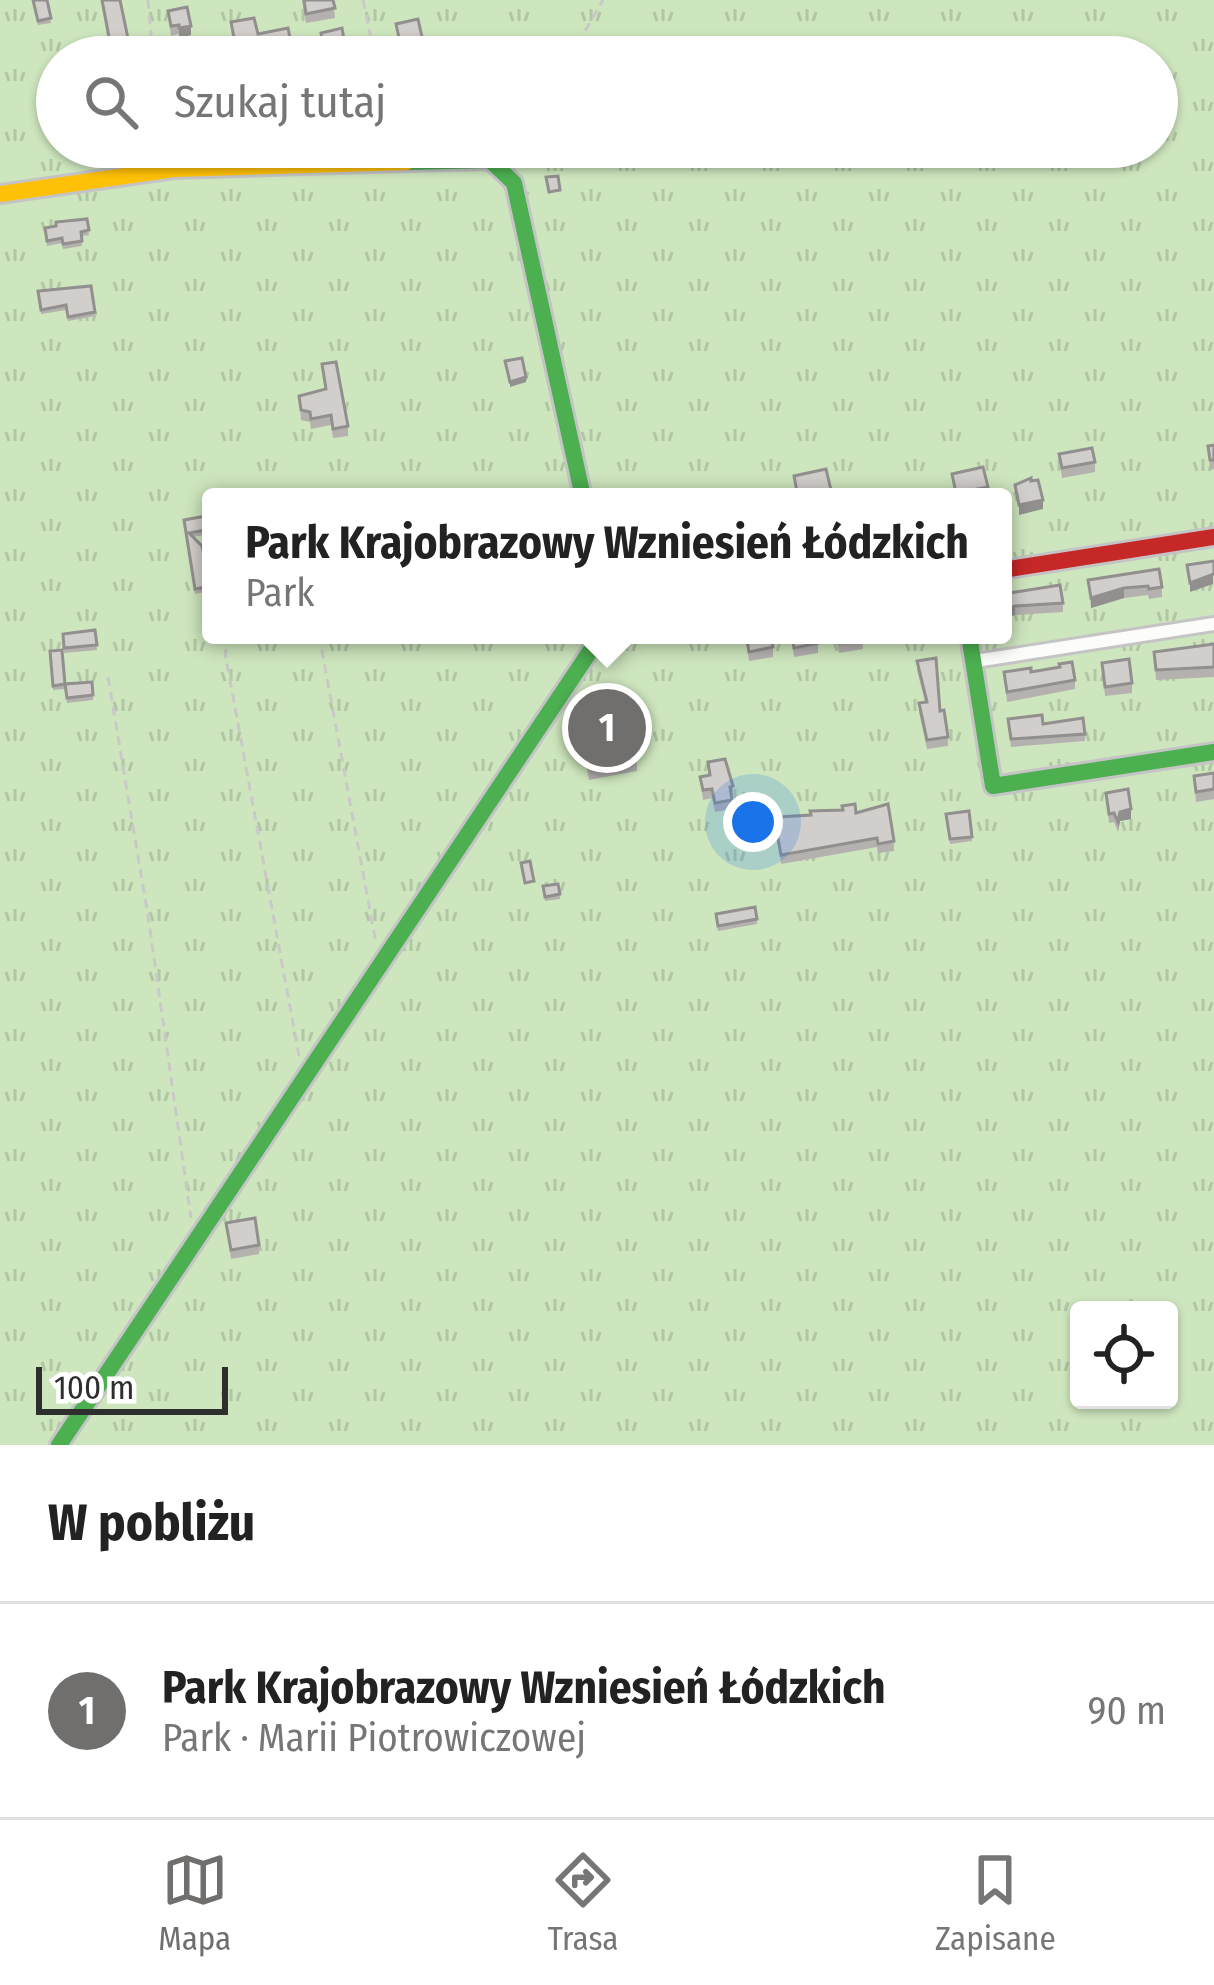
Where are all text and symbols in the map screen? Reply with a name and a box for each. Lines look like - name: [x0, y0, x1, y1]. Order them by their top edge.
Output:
- search box: [36, 36, 1178, 168]
- icon: search: [78, 69, 144, 135]
- text: Szukaj tutaj: [174, 75, 386, 129]
- popup: [202, 488, 1012, 644]
- text: Park Krajobrazowy Wzniesień Łódzkich: [245, 516, 969, 570]
- text: Park: [245, 570, 315, 616]
- pin: 1: [568, 683, 646, 773]
- your location: [723, 792, 783, 852]
- map controls: [1070, 1301, 1178, 1409]
- button: locate: [1070, 1301, 1178, 1409]
- scale bar: [36, 1361, 228, 1414]
- text: 100 m: [54, 1368, 134, 1408]
- text: W pobliżu: [48, 1492, 255, 1554]
- text: Park Krajobrazowy Wzniesień Łódzkich: [162, 1661, 886, 1715]
- text: 1: [79, 1688, 95, 1734]
- text: 90 m: [1088, 1688, 1166, 1734]
- text: Park · Marii Piotrowiczowej: [162, 1715, 586, 1761]
- tab: Mapa: [158, 1847, 231, 1959]
- tab: Trasa: [548, 1847, 618, 1959]
- tab: Zapisane: [935, 1847, 1056, 1959]

